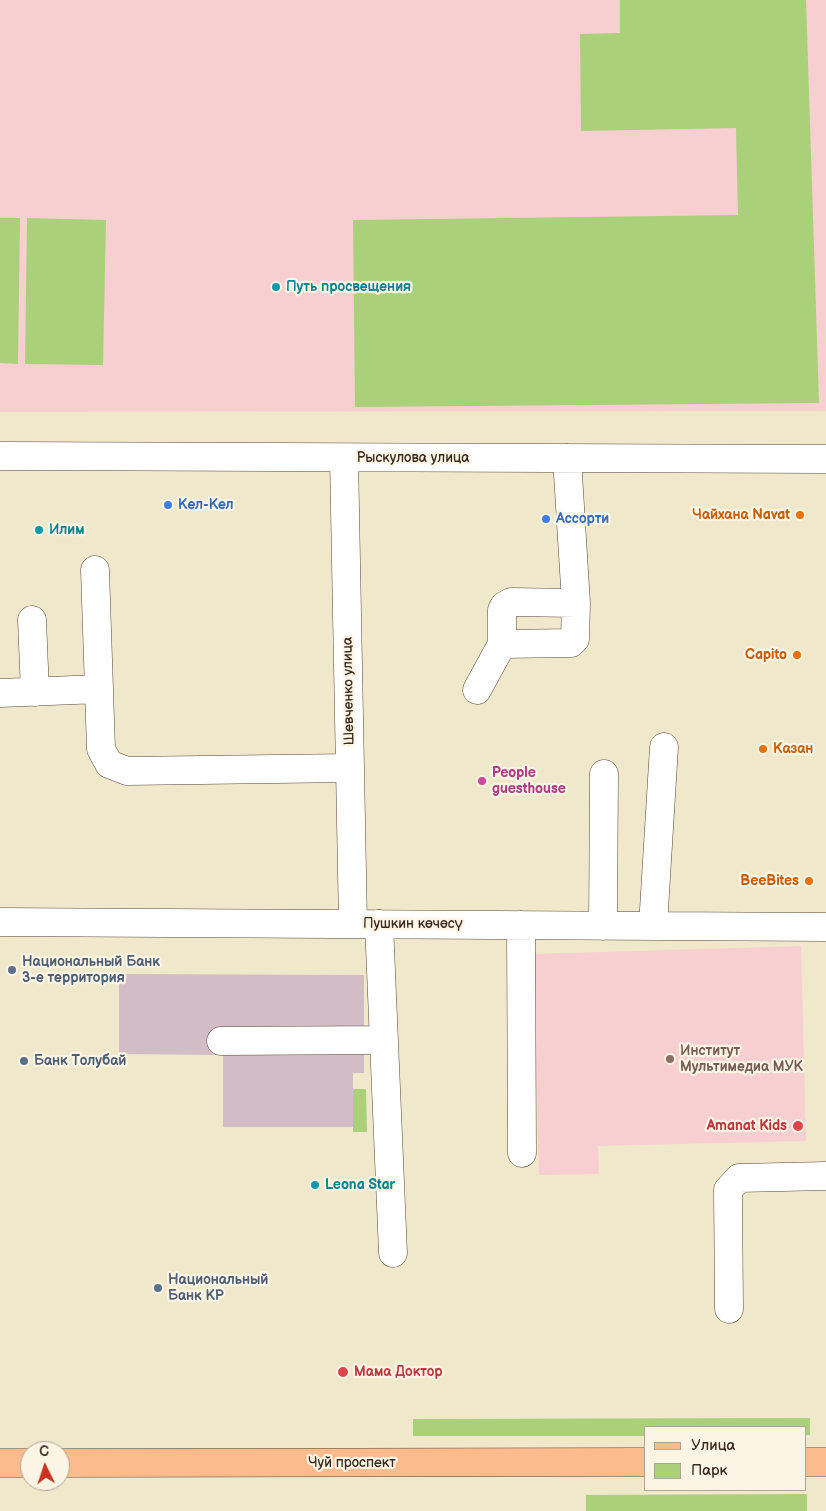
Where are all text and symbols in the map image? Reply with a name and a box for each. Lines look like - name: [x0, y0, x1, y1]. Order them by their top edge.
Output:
- place label: Путь просвещения: [286, 279, 411, 295]
- marker: Путь просвещения: [270, 281, 282, 293]
- street label: Рыскулова улица: [356, 450, 470, 466]
- place label: Кел-Кел: [178, 497, 234, 513]
- marker: Кел-Кел: [162, 499, 174, 511]
- place label: Чайхана Navat: [692, 507, 790, 523]
- marker: Чайхана Navat: [794, 509, 806, 521]
- place label: Ассорти: [556, 511, 609, 527]
- marker: Ассорти: [540, 513, 552, 525]
- place label: Илим: [49, 522, 85, 538]
- marker: Илим: [33, 524, 45, 536]
- street label: Шевченко улица: [340, 637, 358, 745]
- place label: Capito: [745, 647, 787, 663]
- marker: Capito: [791, 649, 803, 661]
- place label: Казан: [773, 741, 813, 757]
- marker: Казан: [757, 743, 769, 755]
- place label: People guesthouse: [492, 765, 566, 798]
- marker: People guesthouse: [476, 775, 488, 787]
- place label: BeeBites: [740, 873, 799, 889]
- marker: BeeBites: [803, 875, 815, 887]
- street label: Пушкин көчөсү: [363, 916, 463, 932]
- place label: Национальный Банк 3-е территория: [22, 954, 160, 986]
- marker: Национальный Банк 3-е территория: [6, 964, 18, 976]
- place label: Институт Мультимедиа МУК: [680, 1043, 803, 1076]
- place label: Банк Толубай: [34, 1053, 126, 1069]
- marker: Институт Мультимедиа МУК: [664, 1053, 676, 1065]
- marker: Банк Толубай: [18, 1055, 30, 1067]
- place label: Amanat Kids: [707, 1118, 787, 1134]
- marker: Amanat Kids: [791, 1119, 805, 1133]
- place label: Leona Star: [325, 1177, 395, 1193]
- marker: Leona Star: [309, 1179, 321, 1191]
- place label: Национальный Банк КР: [168, 1272, 268, 1304]
- marker: Национальный Банк КР: [152, 1282, 164, 1294]
- place label: Мама Доктор: [354, 1364, 443, 1380]
- marker: Мама Доктор: [336, 1365, 350, 1379]
- legend: [644, 1426, 806, 1491]
- text: Улица: [691, 1436, 735, 1455]
- north arrow: [20, 1441, 70, 1491]
- text: С: [39, 1443, 49, 1460]
- street label: Чуй проспект: [308, 1455, 396, 1471]
- text: Парк: [691, 1461, 728, 1480]

